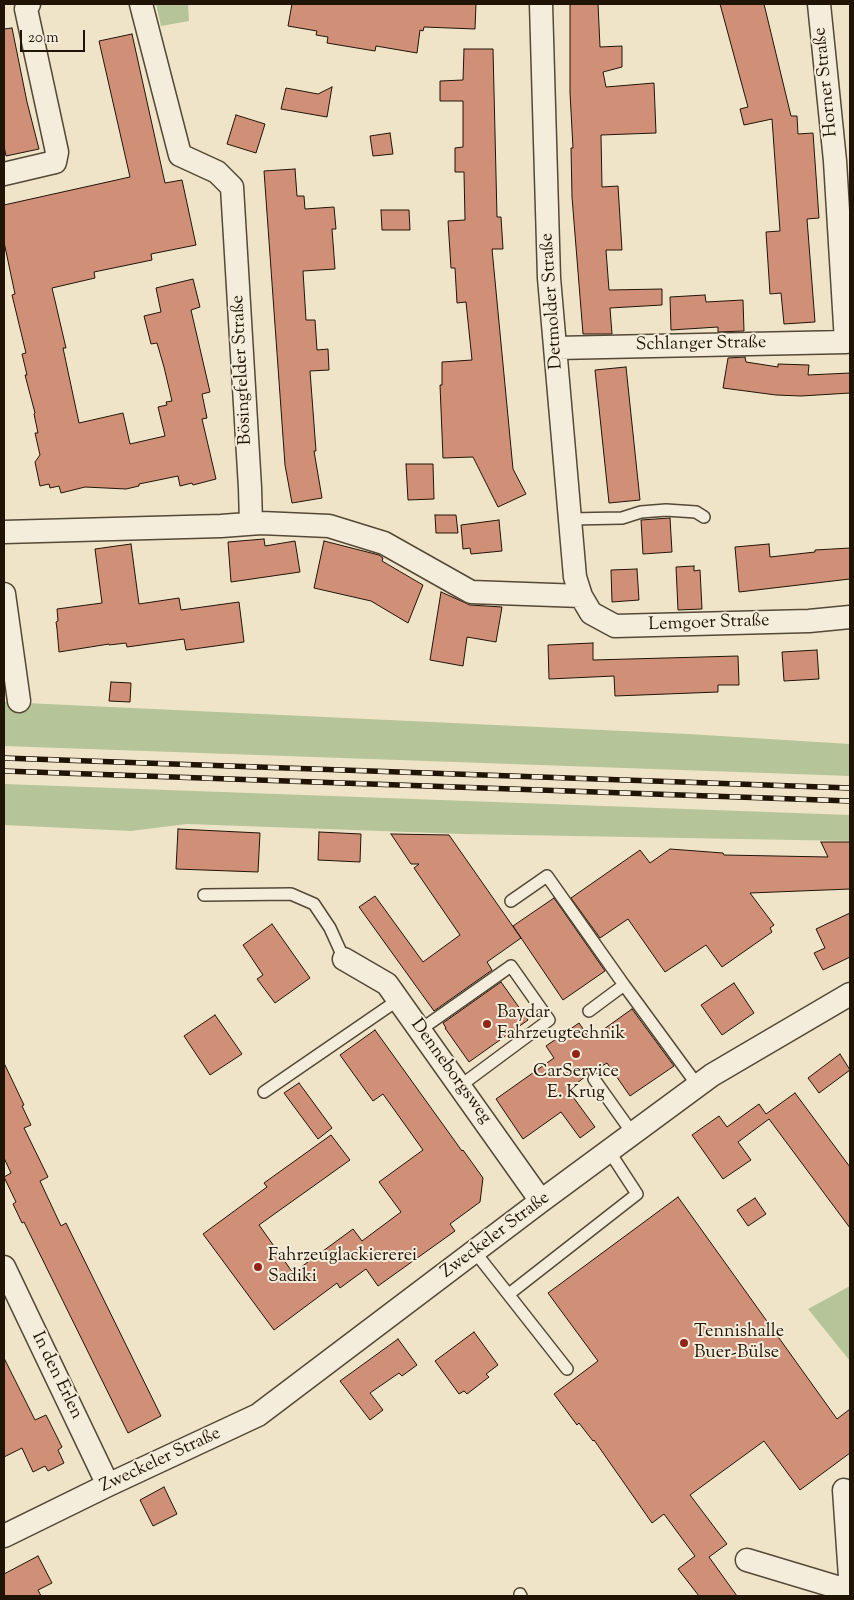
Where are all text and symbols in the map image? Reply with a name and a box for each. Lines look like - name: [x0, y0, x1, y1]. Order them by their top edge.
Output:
- scale bar: [22, 20, 88, 52]
- street label: Horner Straße: [811, 26, 843, 138]
- text: 20 m: [28, 28, 59, 49]
- street label: Detmolder Straße: [537, 232, 569, 370]
- street label: Bösingfelder Straße: [228, 294, 258, 446]
- street label: Schlanger Straße: [636, 333, 766, 357]
- street label: Lemgoer Straße: [648, 611, 770, 637]
- place label: Baydar Fahrzeugtechnik: [497, 1003, 625, 1046]
- street label: Denneborgsweg: [405, 1015, 495, 1129]
- marker: Baydar Fahrzeugtechnik: [481, 1018, 493, 1030]
- marker: CarService E. Krug: [570, 1048, 582, 1060]
- place label: CarService E. Krug: [533, 1062, 619, 1104]
- street label: Zweckeler Straße: [437, 1188, 555, 1284]
- place label: Fahrzeuglackiererei Sadiki: [268, 1246, 417, 1288]
- marker: Fahrzeuglackiererei Sadiki: [252, 1261, 264, 1273]
- place label: Tennishalle Buer-Bülse: [694, 1322, 784, 1365]
- street label: In den Erlen: [26, 1329, 86, 1423]
- marker: Tennishalle Buer-Bülse: [678, 1337, 690, 1349]
- street label: Zweckeler Straße: [97, 1424, 225, 1498]

